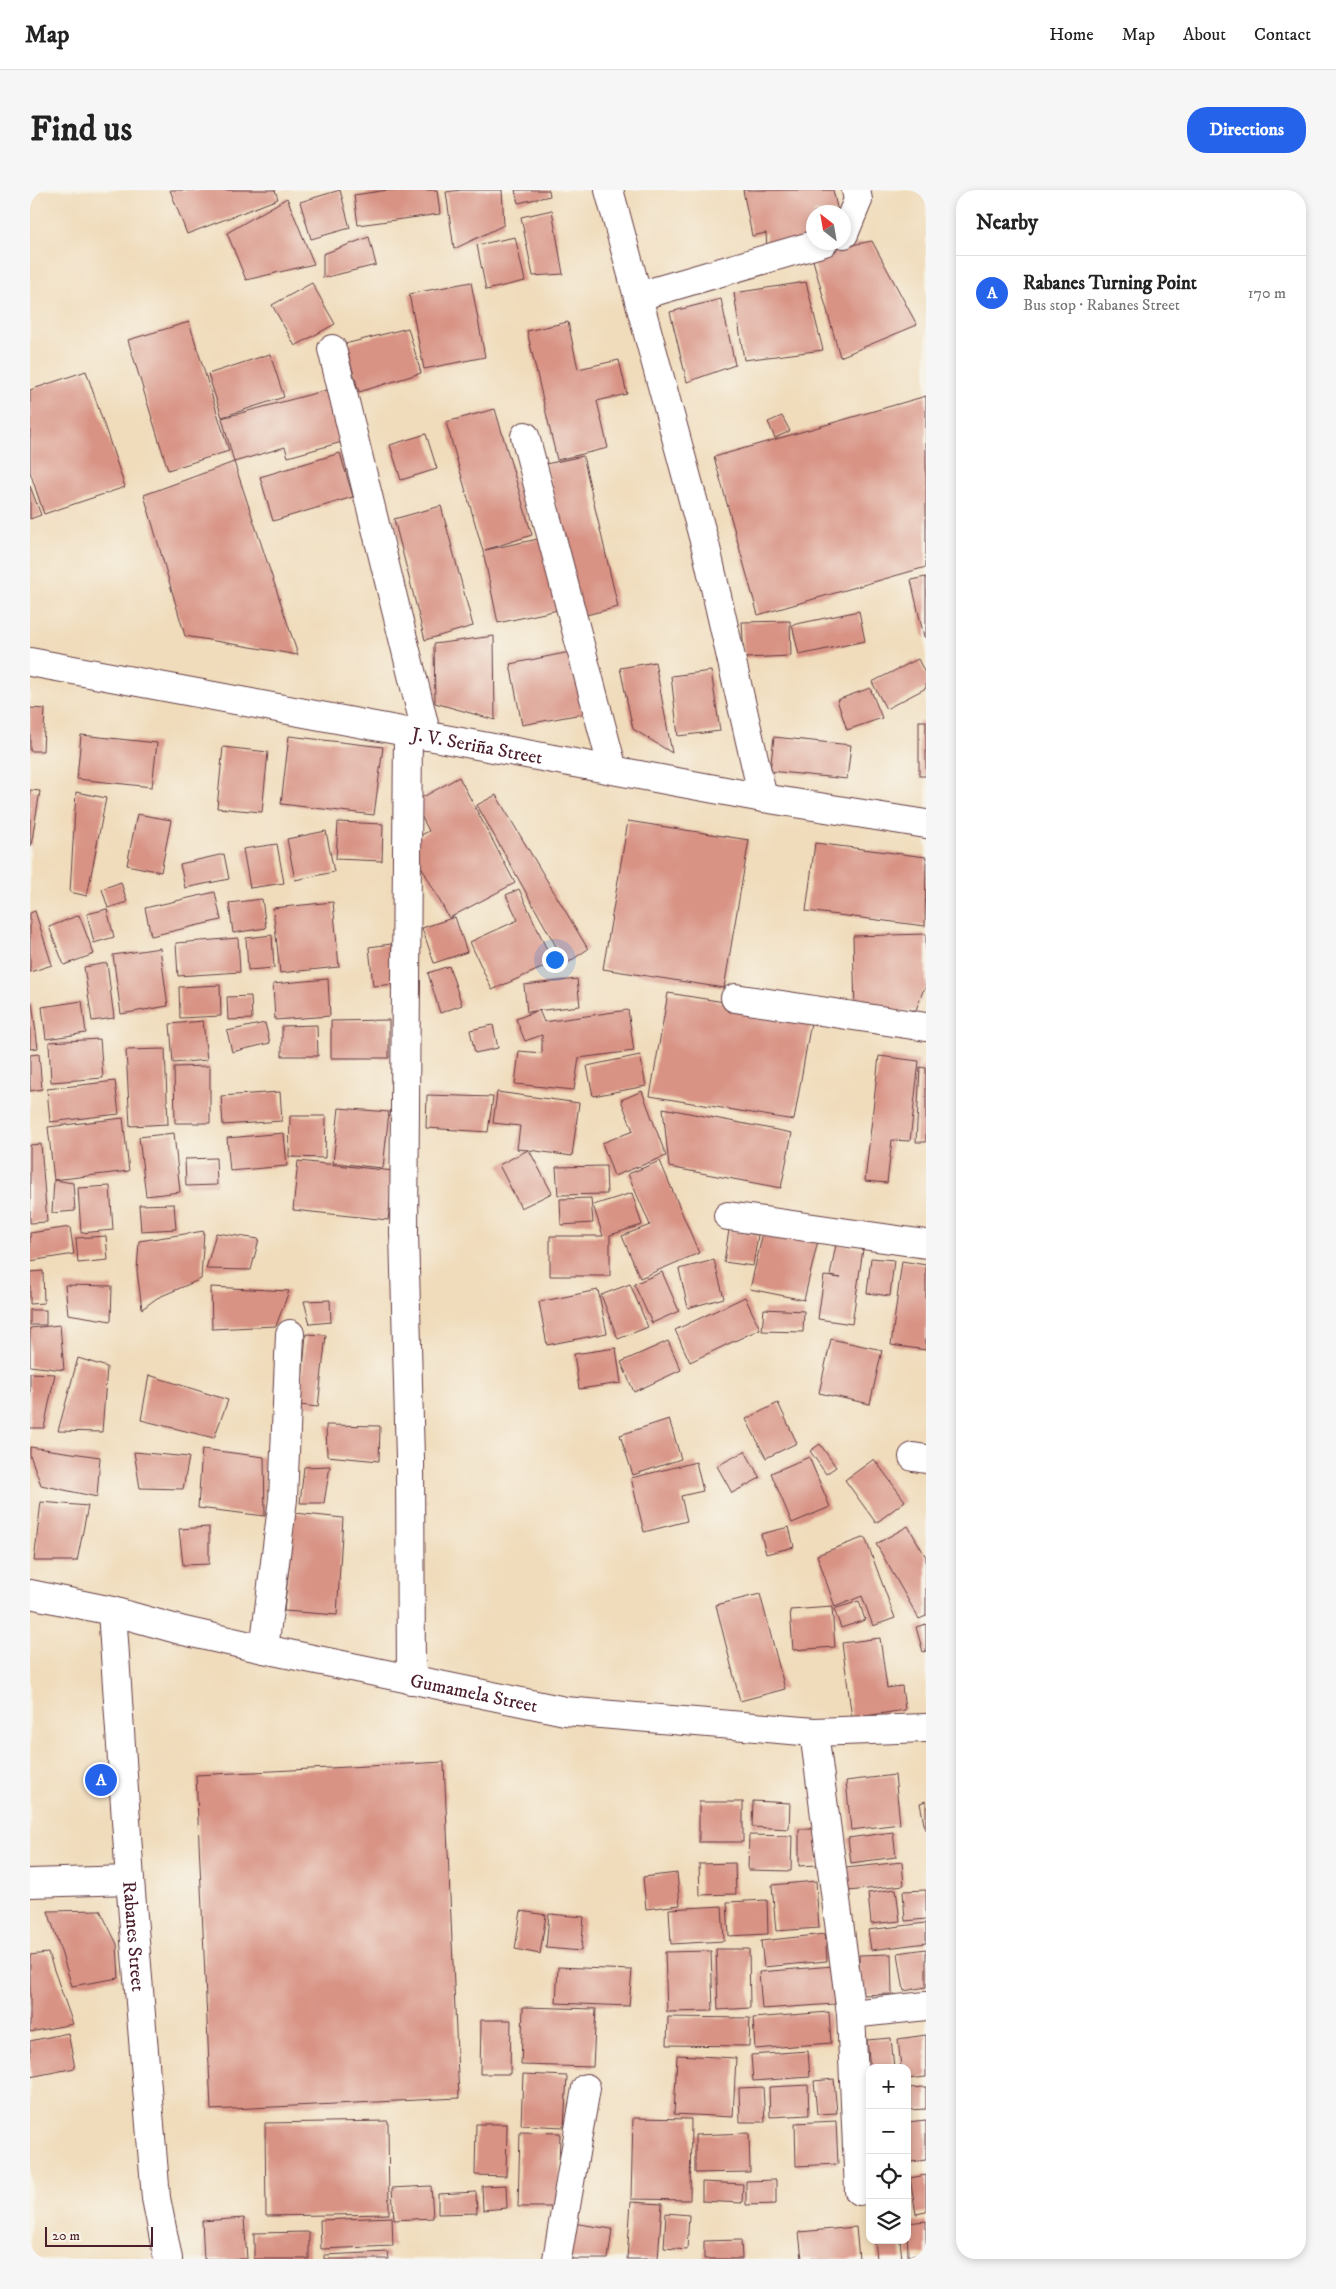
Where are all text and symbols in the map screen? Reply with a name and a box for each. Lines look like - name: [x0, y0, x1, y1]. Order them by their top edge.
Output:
- text: Map: [25, 20, 69, 50]
- text: Home: [1049, 24, 1094, 46]
- text: Map: [1122, 24, 1155, 46]
- text: About: [1183, 24, 1226, 46]
- text: Contact: [1254, 24, 1311, 46]
- button: Directions: [1187, 107, 1306, 153]
- text: Find us: [30, 108, 132, 152]
- north arrow: [806, 205, 851, 250]
- text: Nearby: [976, 210, 1038, 236]
- text: Rabanes Turning Point: [1023, 272, 1197, 295]
- text: A: [987, 283, 997, 303]
- text: 170 m: [1248, 283, 1286, 303]
- text: Bus stop · Rabanes Street: [1023, 295, 1180, 315]
- street label: J. V. Seriña Street: [408, 723, 544, 770]
- your location: [542, 947, 568, 973]
- street label: Gumamela Street: [408, 1669, 540, 1718]
- pin: A: [85, 1761, 117, 1799]
- street label: Rabanes Street: [117, 1880, 149, 1993]
- map controls: [866, 2064, 911, 2244]
- button: +: [866, 2064, 911, 2109]
- button: −: [866, 2109, 911, 2154]
- button: locate: [866, 2154, 911, 2199]
- button: layers: [866, 2199, 911, 2244]
- scale bar: [45, 2224, 152, 2247]
- text: 20 m: [52, 2227, 80, 2245]

